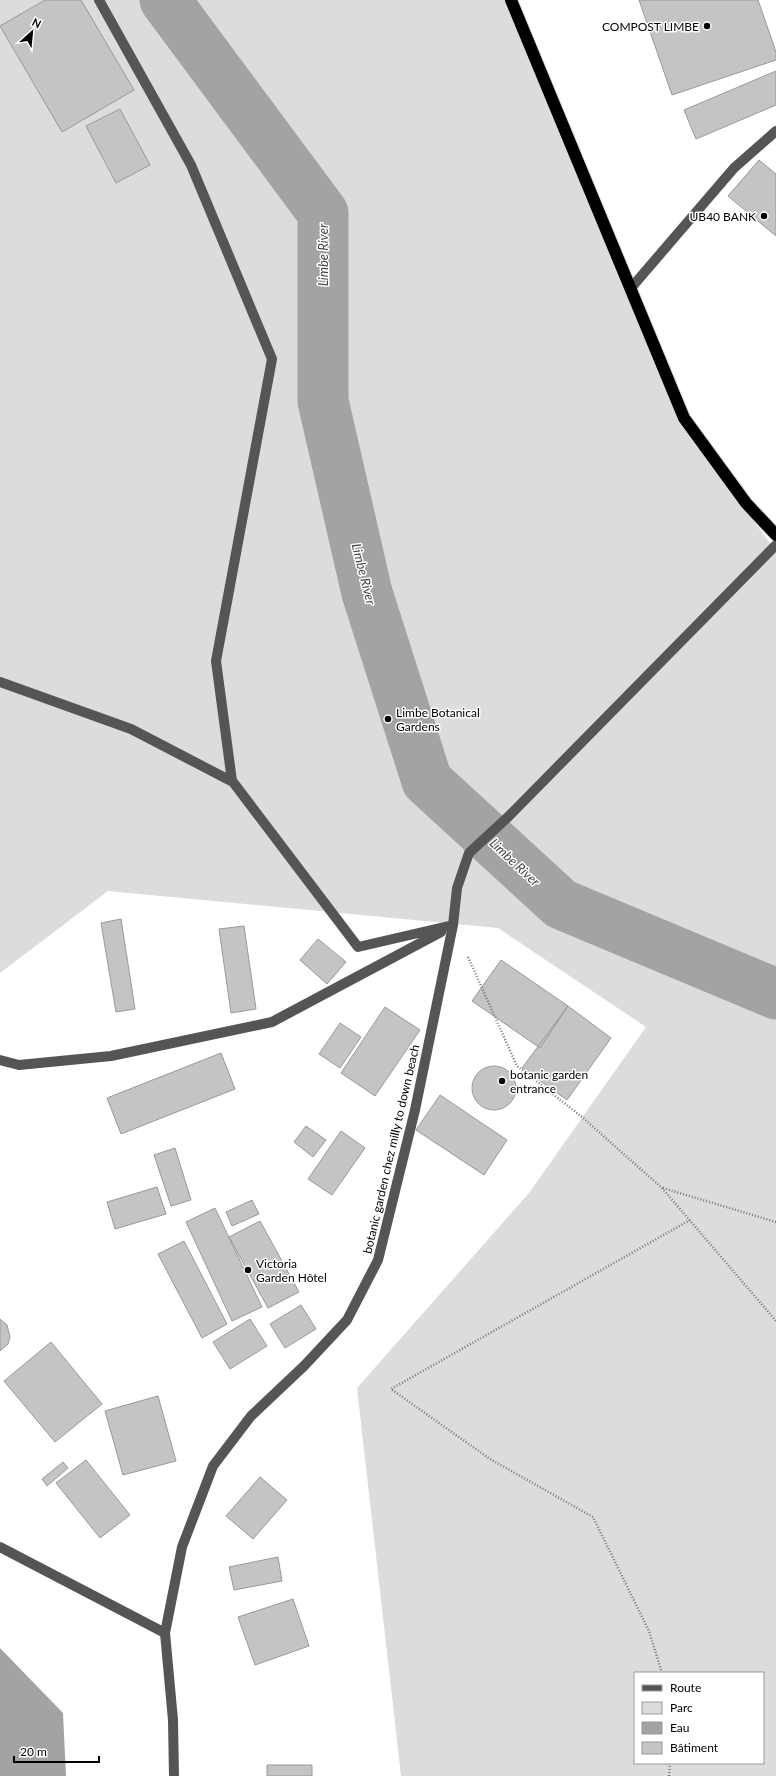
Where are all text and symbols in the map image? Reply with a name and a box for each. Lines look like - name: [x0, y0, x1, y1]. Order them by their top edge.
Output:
- north arrow: [12, 12, 52, 52]
- text: N: [30, 15, 43, 30]
- place label: COMPOST LIMBE: [602, 19, 699, 34]
- marker: COMPOST LIMBE: [702, 21, 712, 31]
- place label: UB40 BANK: [690, 209, 756, 224]
- marker: UB40 BANK: [759, 211, 769, 221]
- water label: Limbe River: [315, 223, 331, 286]
- water label: Limbe River: [349, 542, 379, 607]
- place label: Limbe Botanical Gardens: [396, 705, 480, 734]
- marker: Limbe Botanical Gardens: [383, 714, 393, 724]
- water label: Limbe River: [487, 835, 544, 890]
- street label: botanic garden chez milly to down beach: [360, 1043, 422, 1255]
- place label: botanic garden entrance: [510, 1067, 588, 1096]
- marker: botanic garden entrance: [497, 1076, 507, 1086]
- place label: Victoria Garden Hôtel: [256, 1256, 327, 1285]
- marker: Victoria Garden Hôtel: [243, 1265, 253, 1275]
- legend: [634, 1672, 764, 1764]
- text: Route: [670, 1680, 701, 1695]
- text: Parc: [670, 1700, 693, 1715]
- text: Eau: [670, 1720, 690, 1735]
- scale bar: [14, 1738, 99, 1764]
- text: Bâtiment: [670, 1740, 719, 1755]
- text: 20 m: [20, 1744, 47, 1759]

